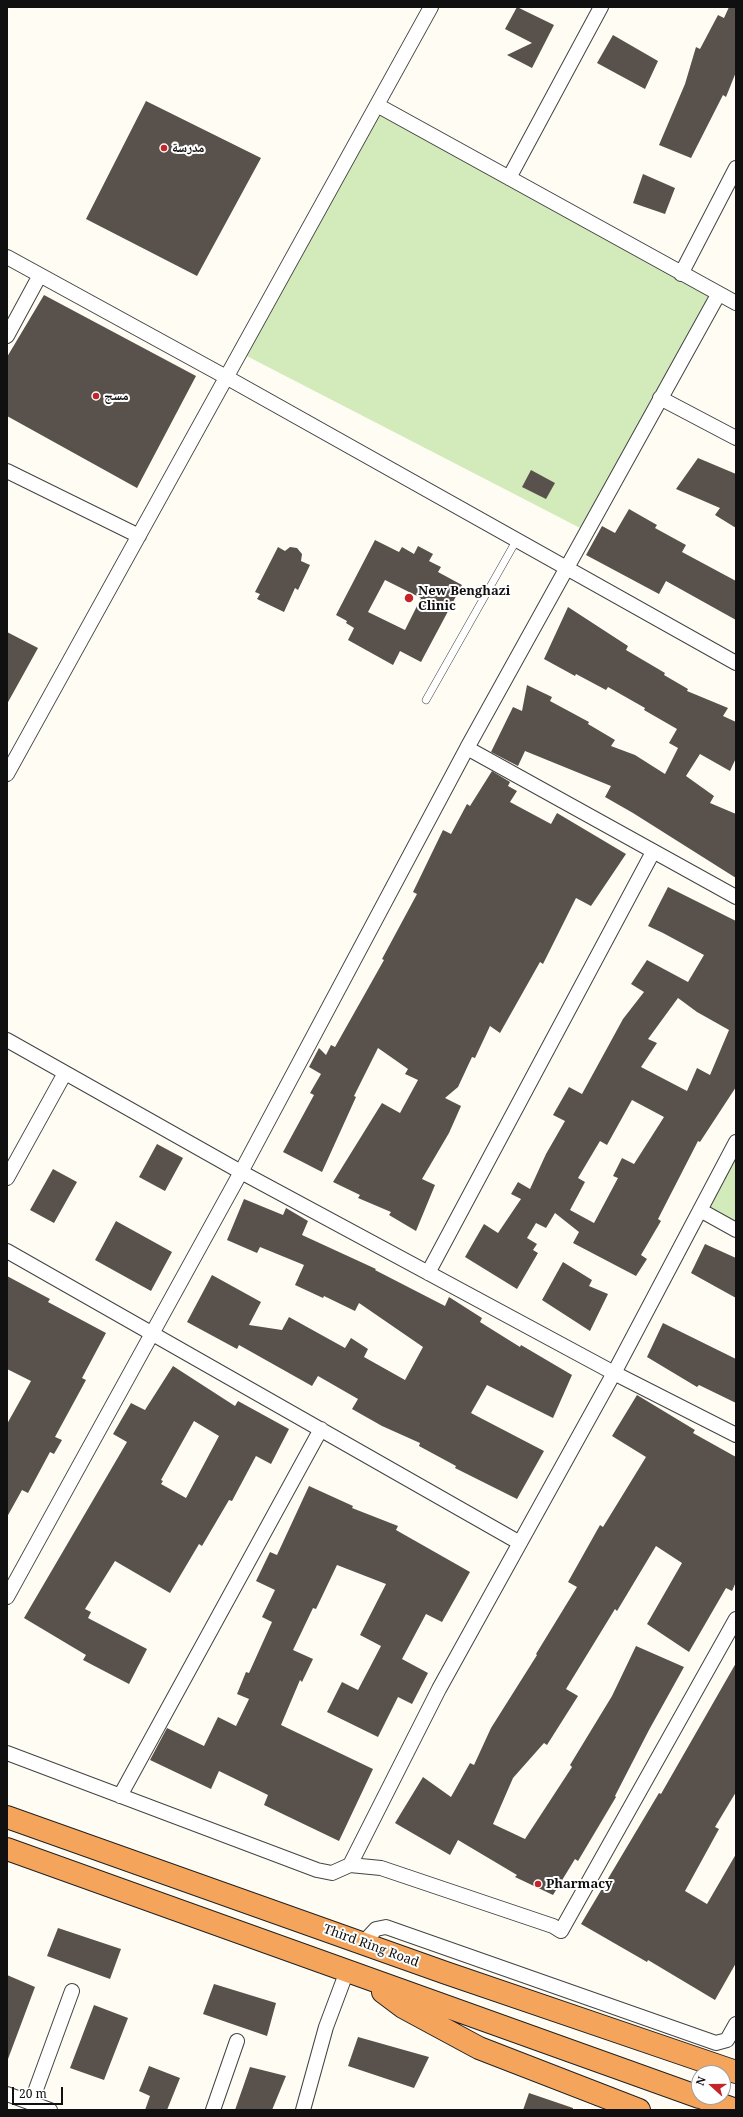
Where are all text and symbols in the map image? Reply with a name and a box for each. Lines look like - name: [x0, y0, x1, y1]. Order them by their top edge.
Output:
- place label: مدرسة: [172, 140, 205, 156]
- marker: مدرسة: [159, 143, 169, 153]
- place label: مسج: [104, 388, 129, 404]
- marker: مسج: [91, 391, 101, 401]
- place label: New Benghazi Clinic: [418, 583, 510, 614]
- marker: New Benghazi Clinic: [403, 592, 415, 604]
- place label: Pharmacy: [546, 1876, 613, 1892]
- marker: Pharmacy: [533, 1879, 543, 1889]
- street label: Third Ring Road: [321, 1921, 421, 1971]
- north arrow: [691, 2065, 731, 2105]
- text: N: [692, 2074, 709, 2088]
- scale bar: [14, 2079, 65, 2105]
- text: 20 m: [19, 2085, 47, 2102]

